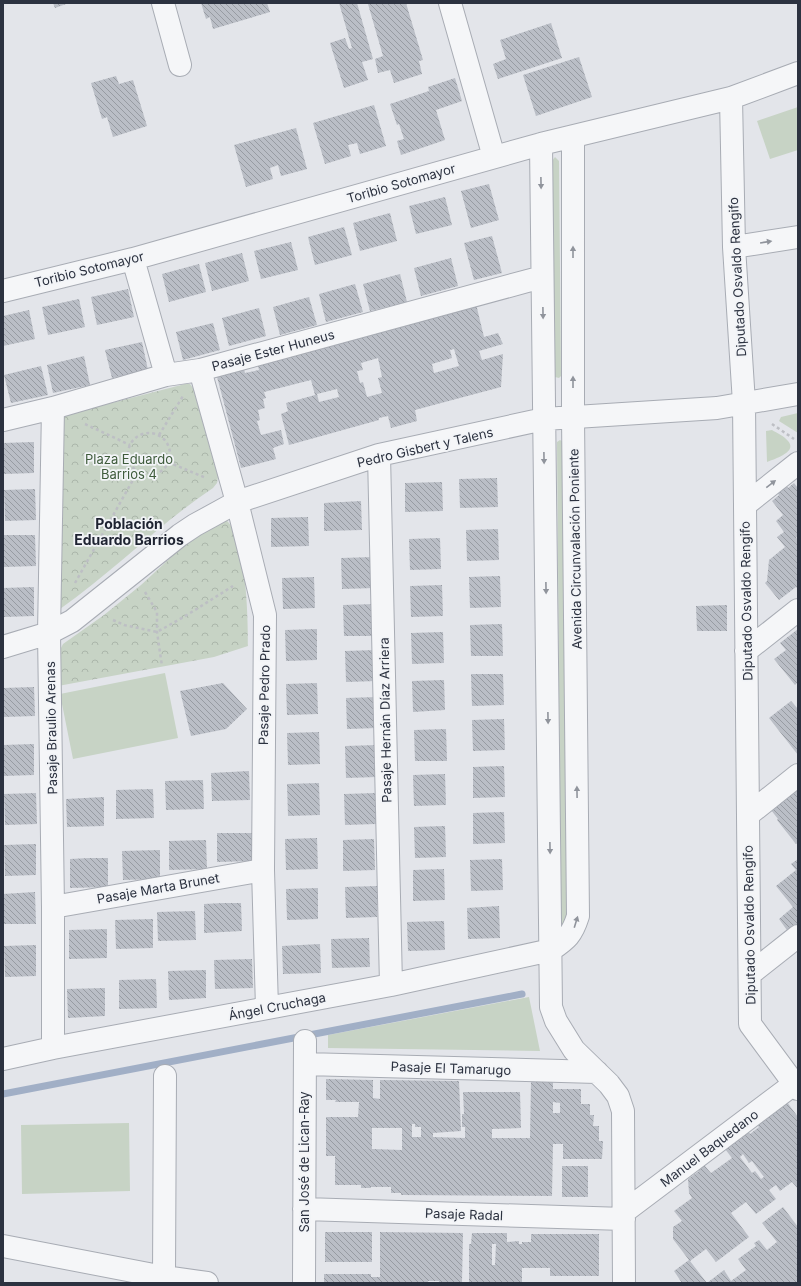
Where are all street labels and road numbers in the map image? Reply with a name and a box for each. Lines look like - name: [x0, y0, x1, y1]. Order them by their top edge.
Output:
- street label: Toribio Sotomayor: [345, 160, 457, 206]
- street label: Diputado Osvaldo Rengifo: [725, 197, 749, 357]
- street label: Toribio Sotomayor: [33, 248, 146, 290]
- street label: Pasaje Ester Huneus: [210, 326, 336, 374]
- street label: Pedro Gisbert y Talens: [355, 424, 495, 470]
- street label: Avenida Circunvalación Poniente: [565, 448, 585, 650]
- street label: Diputado Osvaldo Rengifo: [737, 521, 755, 681]
- street label: Pasaje Pedro Prado: [255, 625, 273, 745]
- street label: Pasaje Hernán Díaz Arriera: [376, 637, 394, 803]
- street label: Pasaje Braulio Arenas: [42, 661, 60, 795]
- street label: Diputado Osvaldo Rengifo: [740, 845, 758, 1005]
- street label: Pasaje Marta Brunet: [95, 869, 221, 907]
- street label: Ángel Cruchaga: [227, 989, 327, 1023]
- street label: Pasaje El Tamarugo: [390, 1058, 512, 1078]
- street label: San José de Lican-Ray: [296, 1091, 312, 1233]
- street label: Manuel Baquedano: [657, 1106, 761, 1190]
- street label: Pasaje Radal: [425, 1205, 503, 1223]

